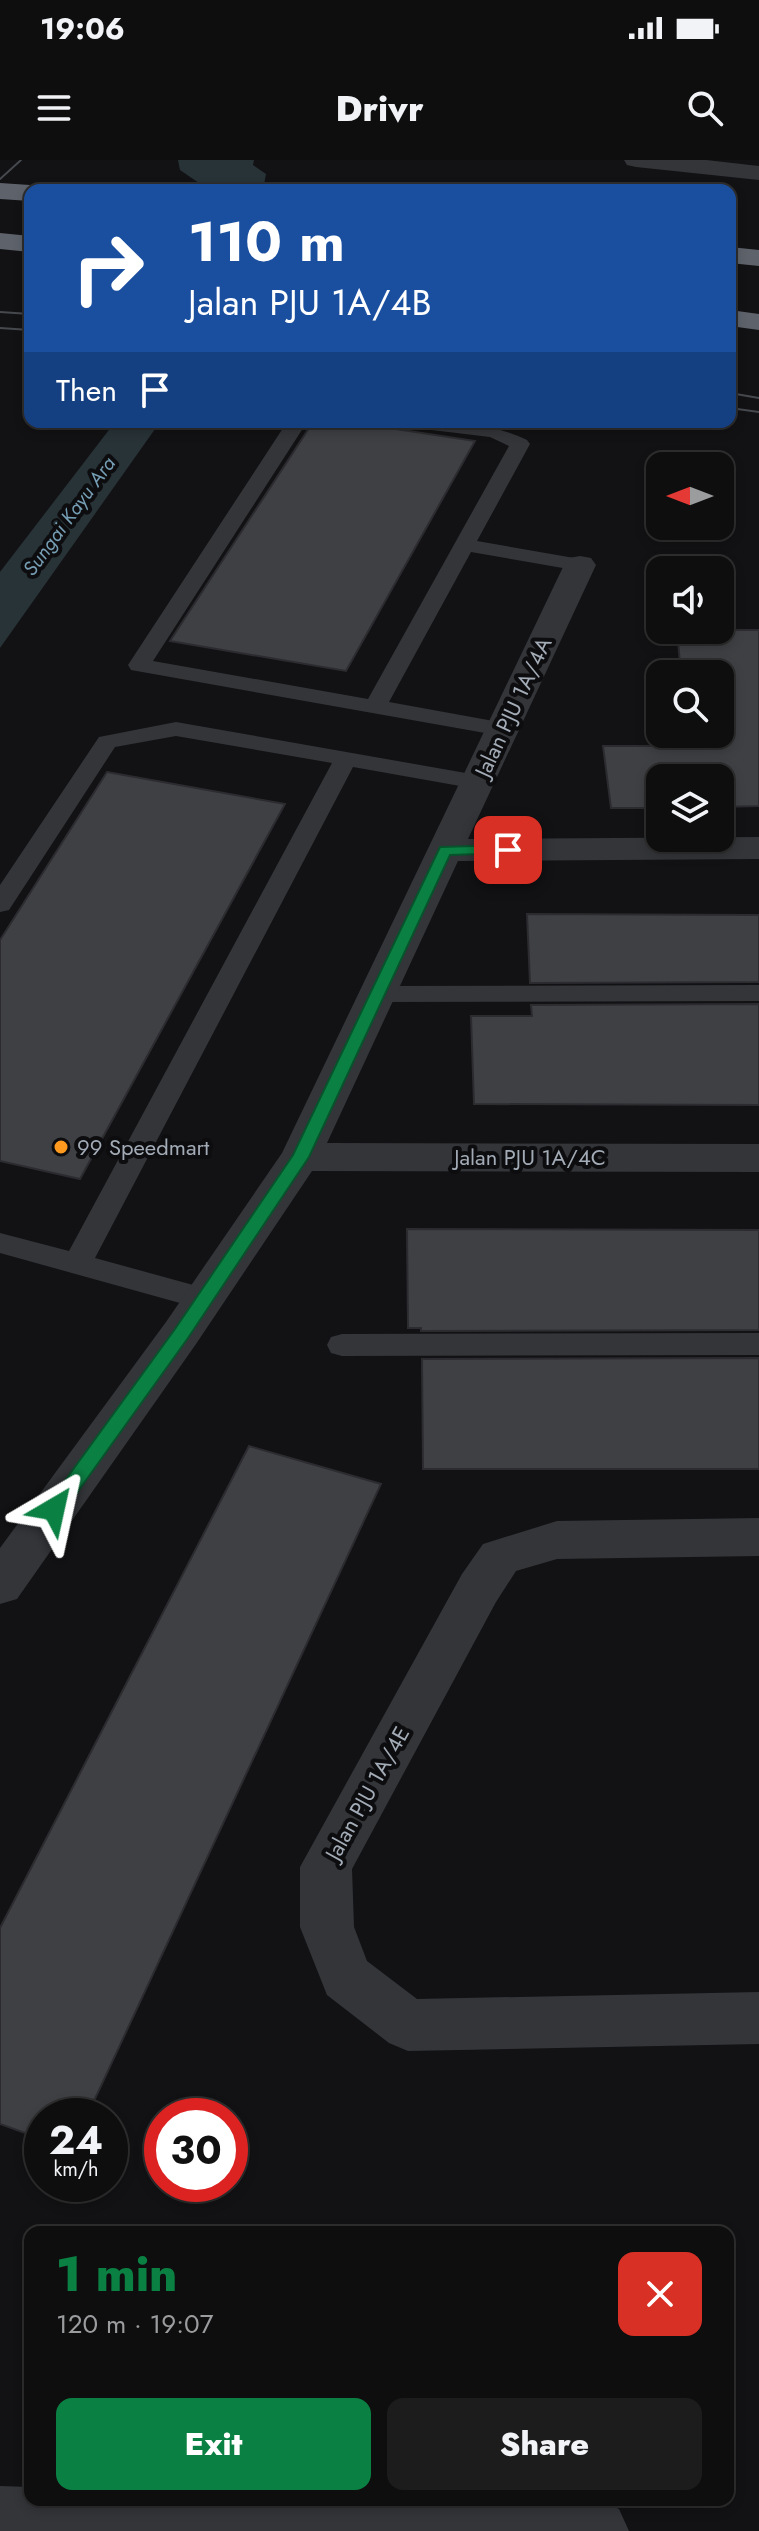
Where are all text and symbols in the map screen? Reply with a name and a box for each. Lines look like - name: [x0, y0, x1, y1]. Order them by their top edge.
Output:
- text: 19:06: [40, 7, 125, 50]
- text: Drivr: [335, 82, 424, 134]
- icon: menu: [32, 86, 76, 130]
- icon: search: [683, 86, 727, 130]
- text: 110 m: [188, 201, 345, 282]
- icon: right: [56, 216, 160, 320]
- text: Jalan PJU 1A/4B: [188, 276, 432, 328]
- icon: arrive: [133, 368, 177, 412]
- text: Then: [56, 369, 117, 412]
- water label: Sungai Kayu Ara: [16, 451, 123, 582]
- north arrow: [646, 452, 734, 540]
- map controls: [646, 452, 734, 852]
- button: sound: [646, 556, 734, 644]
- street label: Jalan PJU 1A/4A: [465, 631, 560, 785]
- button: search: [646, 660, 734, 748]
- button: layers: [646, 764, 734, 852]
- pin: [474, 816, 542, 884]
- icon: arrive: [486, 828, 530, 872]
- place label: 99 Speedmart: [77, 1131, 210, 1163]
- marker: 99 Speedmart: [52, 1138, 70, 1156]
- street label: Jalan PJU 1A/4C: [451, 1141, 606, 1173]
- position arrow: [12, 1467, 96, 1551]
- street label: Jalan PJU 1A/4E: [316, 1720, 417, 1868]
- speed limit sign: 30: [144, 2098, 248, 2202]
- text: 24: [49, 2111, 103, 2169]
- text: km/h: [53, 2155, 99, 2184]
- text: 1 min: [56, 2240, 177, 2309]
- button: close: [618, 2252, 702, 2336]
- text: 120 m · 19:07: [56, 2305, 213, 2343]
- button: Exit: [56, 2398, 371, 2490]
- button: Share: [387, 2398, 702, 2490]

